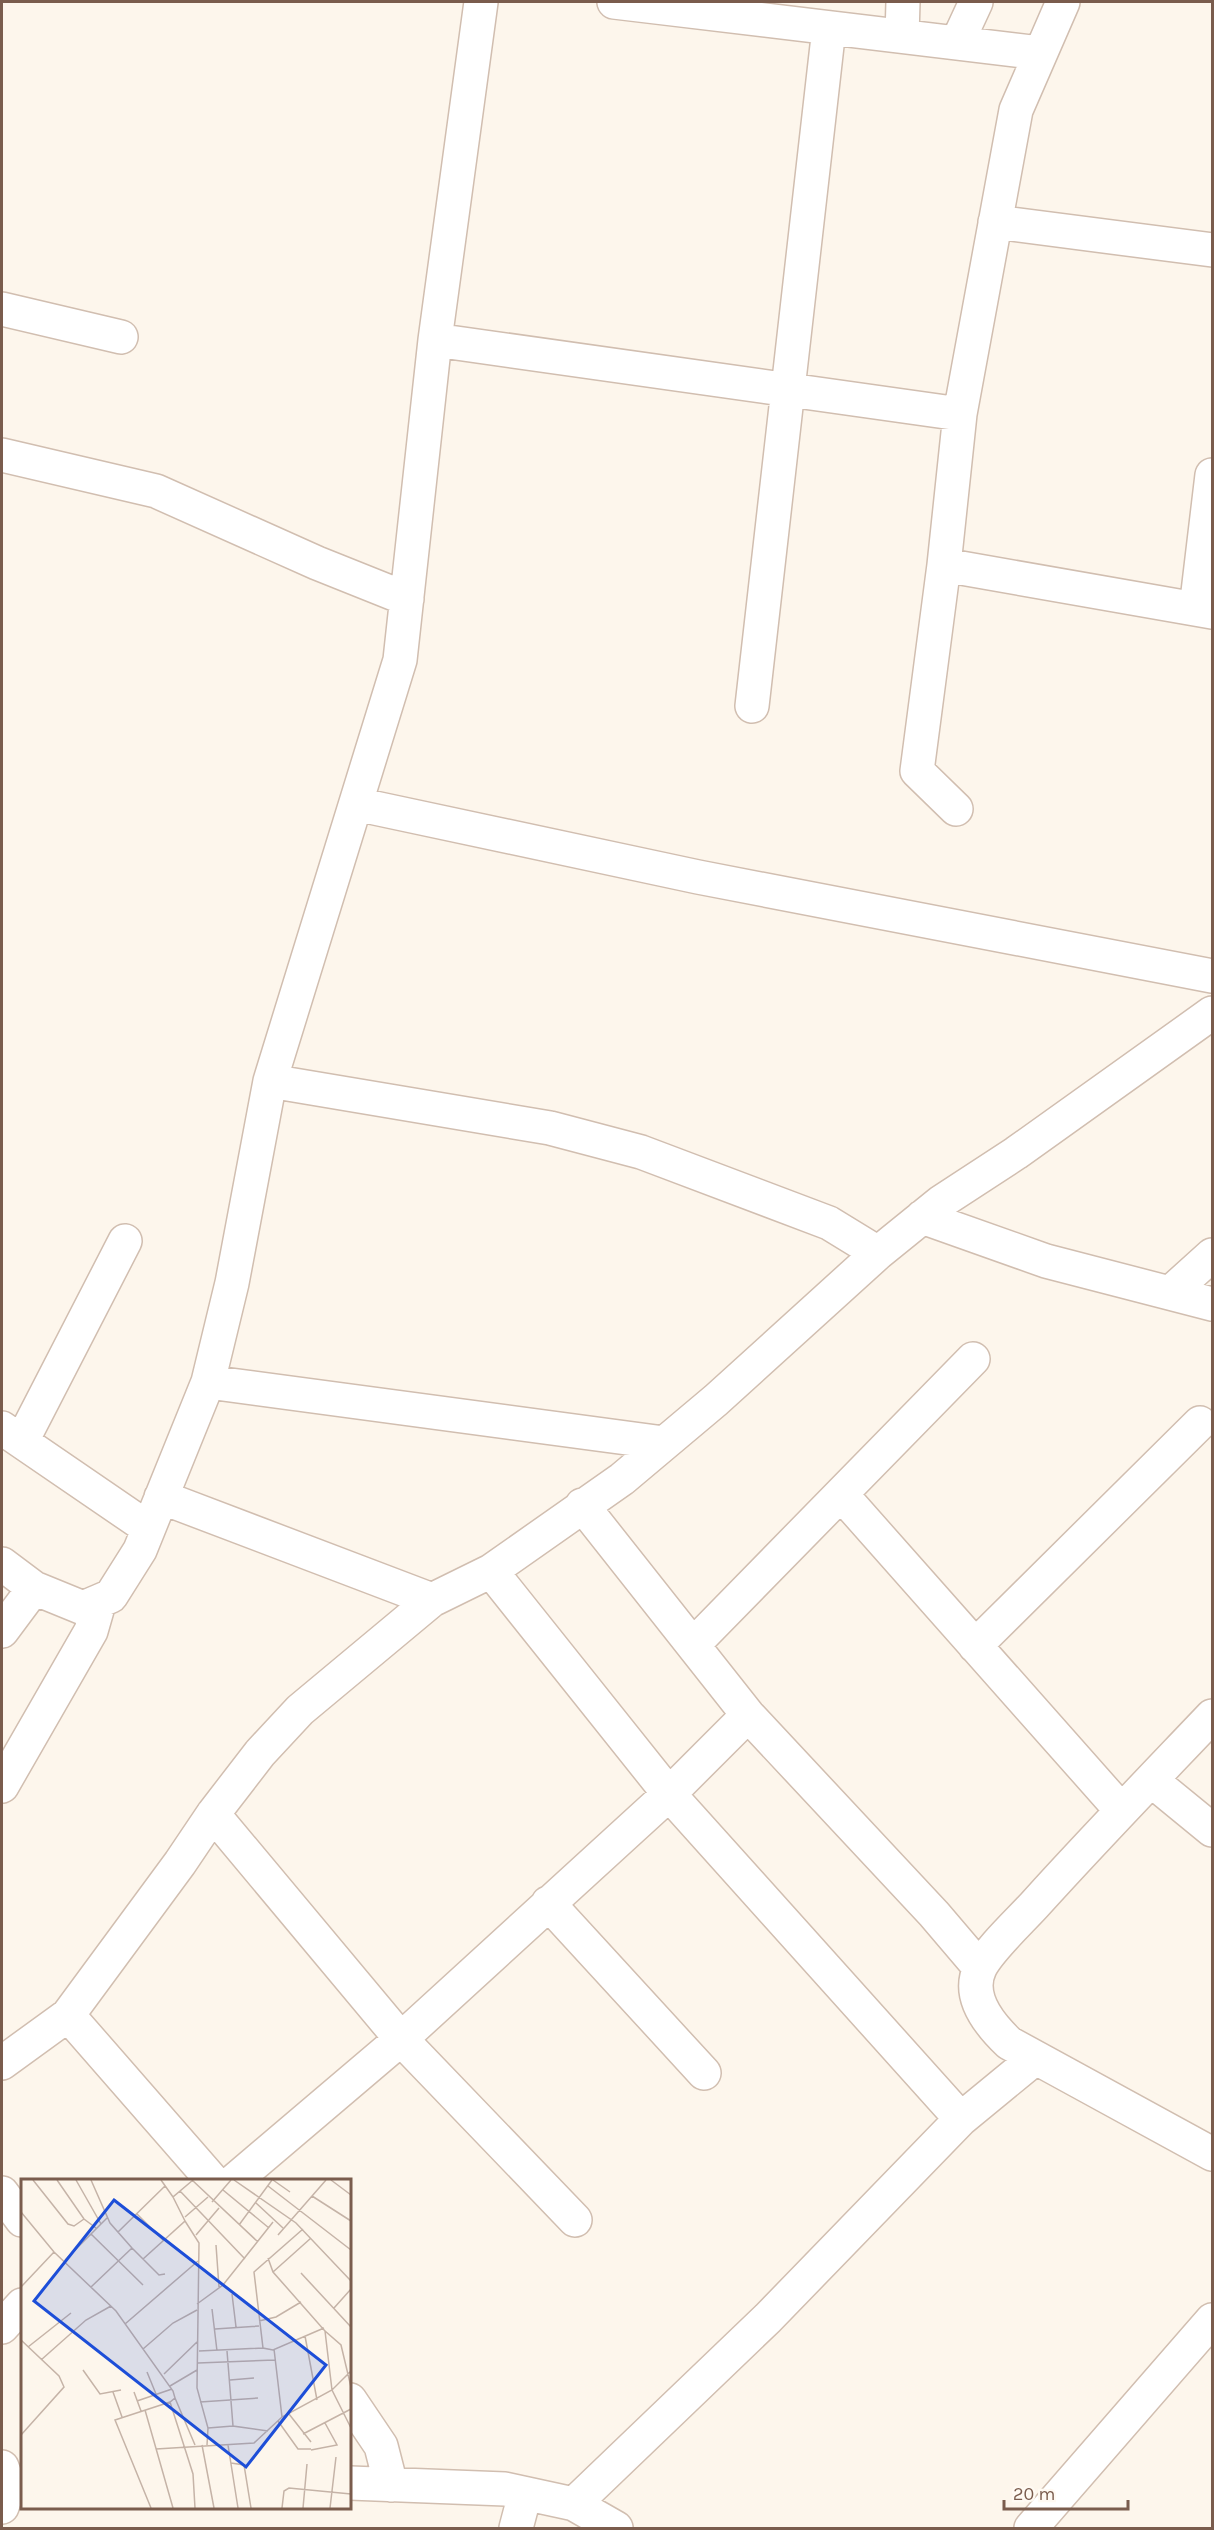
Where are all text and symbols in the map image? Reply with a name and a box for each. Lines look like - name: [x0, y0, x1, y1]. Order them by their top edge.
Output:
- inset map: [21, 2179, 351, 2509]
- scale bar: [1004, 2473, 1128, 2511]
- text: 20 m: [1013, 2483, 1055, 2505]

